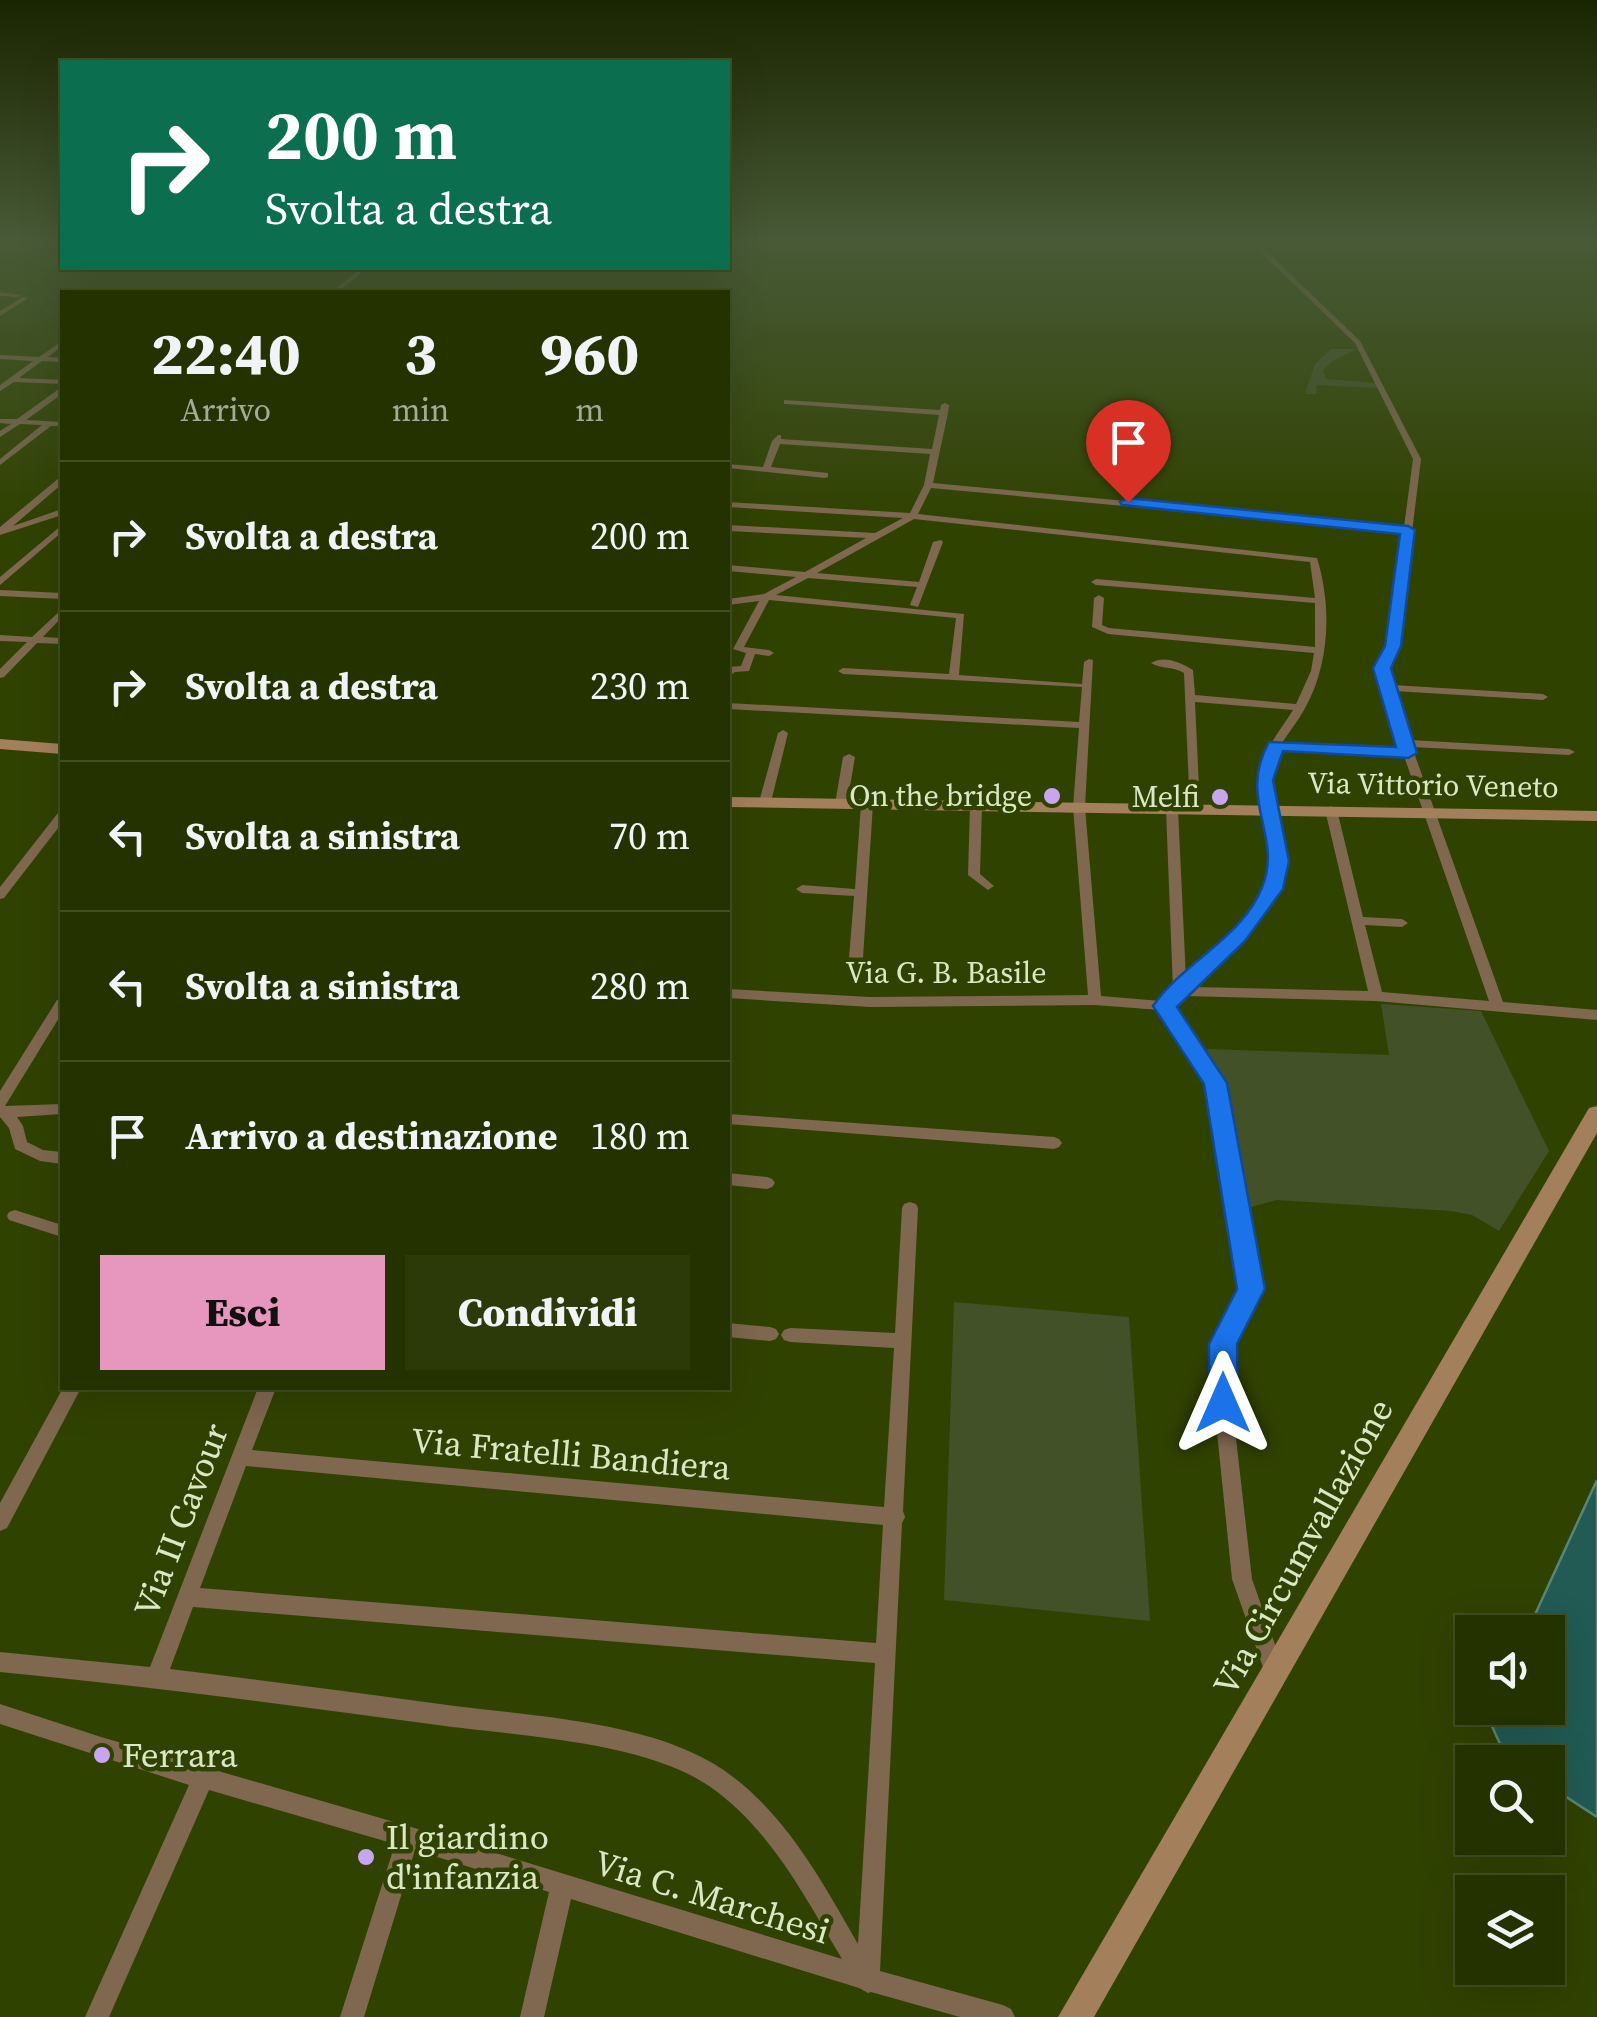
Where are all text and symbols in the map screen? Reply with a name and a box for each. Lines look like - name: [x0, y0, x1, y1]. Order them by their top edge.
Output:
- text: 200 m: [265, 86, 457, 182]
- icon: right: [100, 100, 230, 230]
- text: Svolta a destra: [265, 177, 552, 239]
- text: 22:40: [151, 312, 301, 394]
- text: 3: [404, 312, 437, 394]
- text: 960: [540, 312, 639, 394]
- text: Arrivo: [181, 388, 271, 432]
- text: min: [392, 388, 449, 432]
- text: m: [575, 388, 604, 432]
- pin: [1086, 400, 1171, 503]
- icon: arrive: [1101, 415, 1156, 470]
- icon: right: [100, 509, 155, 564]
- text: Svolta a destra: [185, 510, 438, 562]
- text: 200 m: [590, 510, 690, 562]
- icon: right: [100, 659, 155, 714]
- text: Svolta a destra: [185, 660, 438, 712]
- text: 230 m: [590, 660, 690, 712]
- street label: Via Vittorio Veneto: [1307, 762, 1559, 807]
- place label: On the bridge: [849, 775, 1032, 816]
- place label: Melfi: [1131, 776, 1200, 817]
- marker: On the bridge: [1041, 785, 1063, 807]
- marker: Melfi: [1209, 786, 1231, 808]
- icon: left: [100, 809, 155, 864]
- text: Svolta a sinistra: [185, 810, 460, 862]
- text: 70 m: [609, 810, 690, 862]
- street label: Via G. B. Basile: [846, 952, 1047, 993]
- icon: left: [100, 959, 155, 1014]
- text: Svolta a sinistra: [185, 960, 460, 1012]
- text: 280 m: [590, 960, 690, 1012]
- icon: arrive: [100, 1109, 155, 1164]
- text: Arrivo a destinazione: [185, 1110, 558, 1162]
- text: 180 m: [590, 1110, 690, 1162]
- button: Esci: [100, 1255, 385, 1370]
- button: Condividi: [405, 1255, 690, 1370]
- position arrow: [1171, 1351, 1275, 1455]
- street label: Via Circumvallazione: [1202, 1390, 1404, 1704]
- street label: Via II Cavour: [122, 1416, 240, 1624]
- street label: Via Fratelli Bandiera: [409, 1416, 733, 1492]
- map controls: [1455, 1615, 1565, 1985]
- button: sound: [1455, 1615, 1565, 1725]
- place label: Ferrara: [122, 1731, 238, 1779]
- marker: Ferrara: [91, 1744, 113, 1766]
- button: search: [1455, 1745, 1565, 1855]
- place label: Il giardino d'infanzia: [386, 1813, 549, 1901]
- street label: Via C. Marchesi: [588, 1838, 836, 1956]
- marker: Il giardino d'infanzia: [355, 1846, 377, 1868]
- button: layers: [1455, 1875, 1565, 1985]

